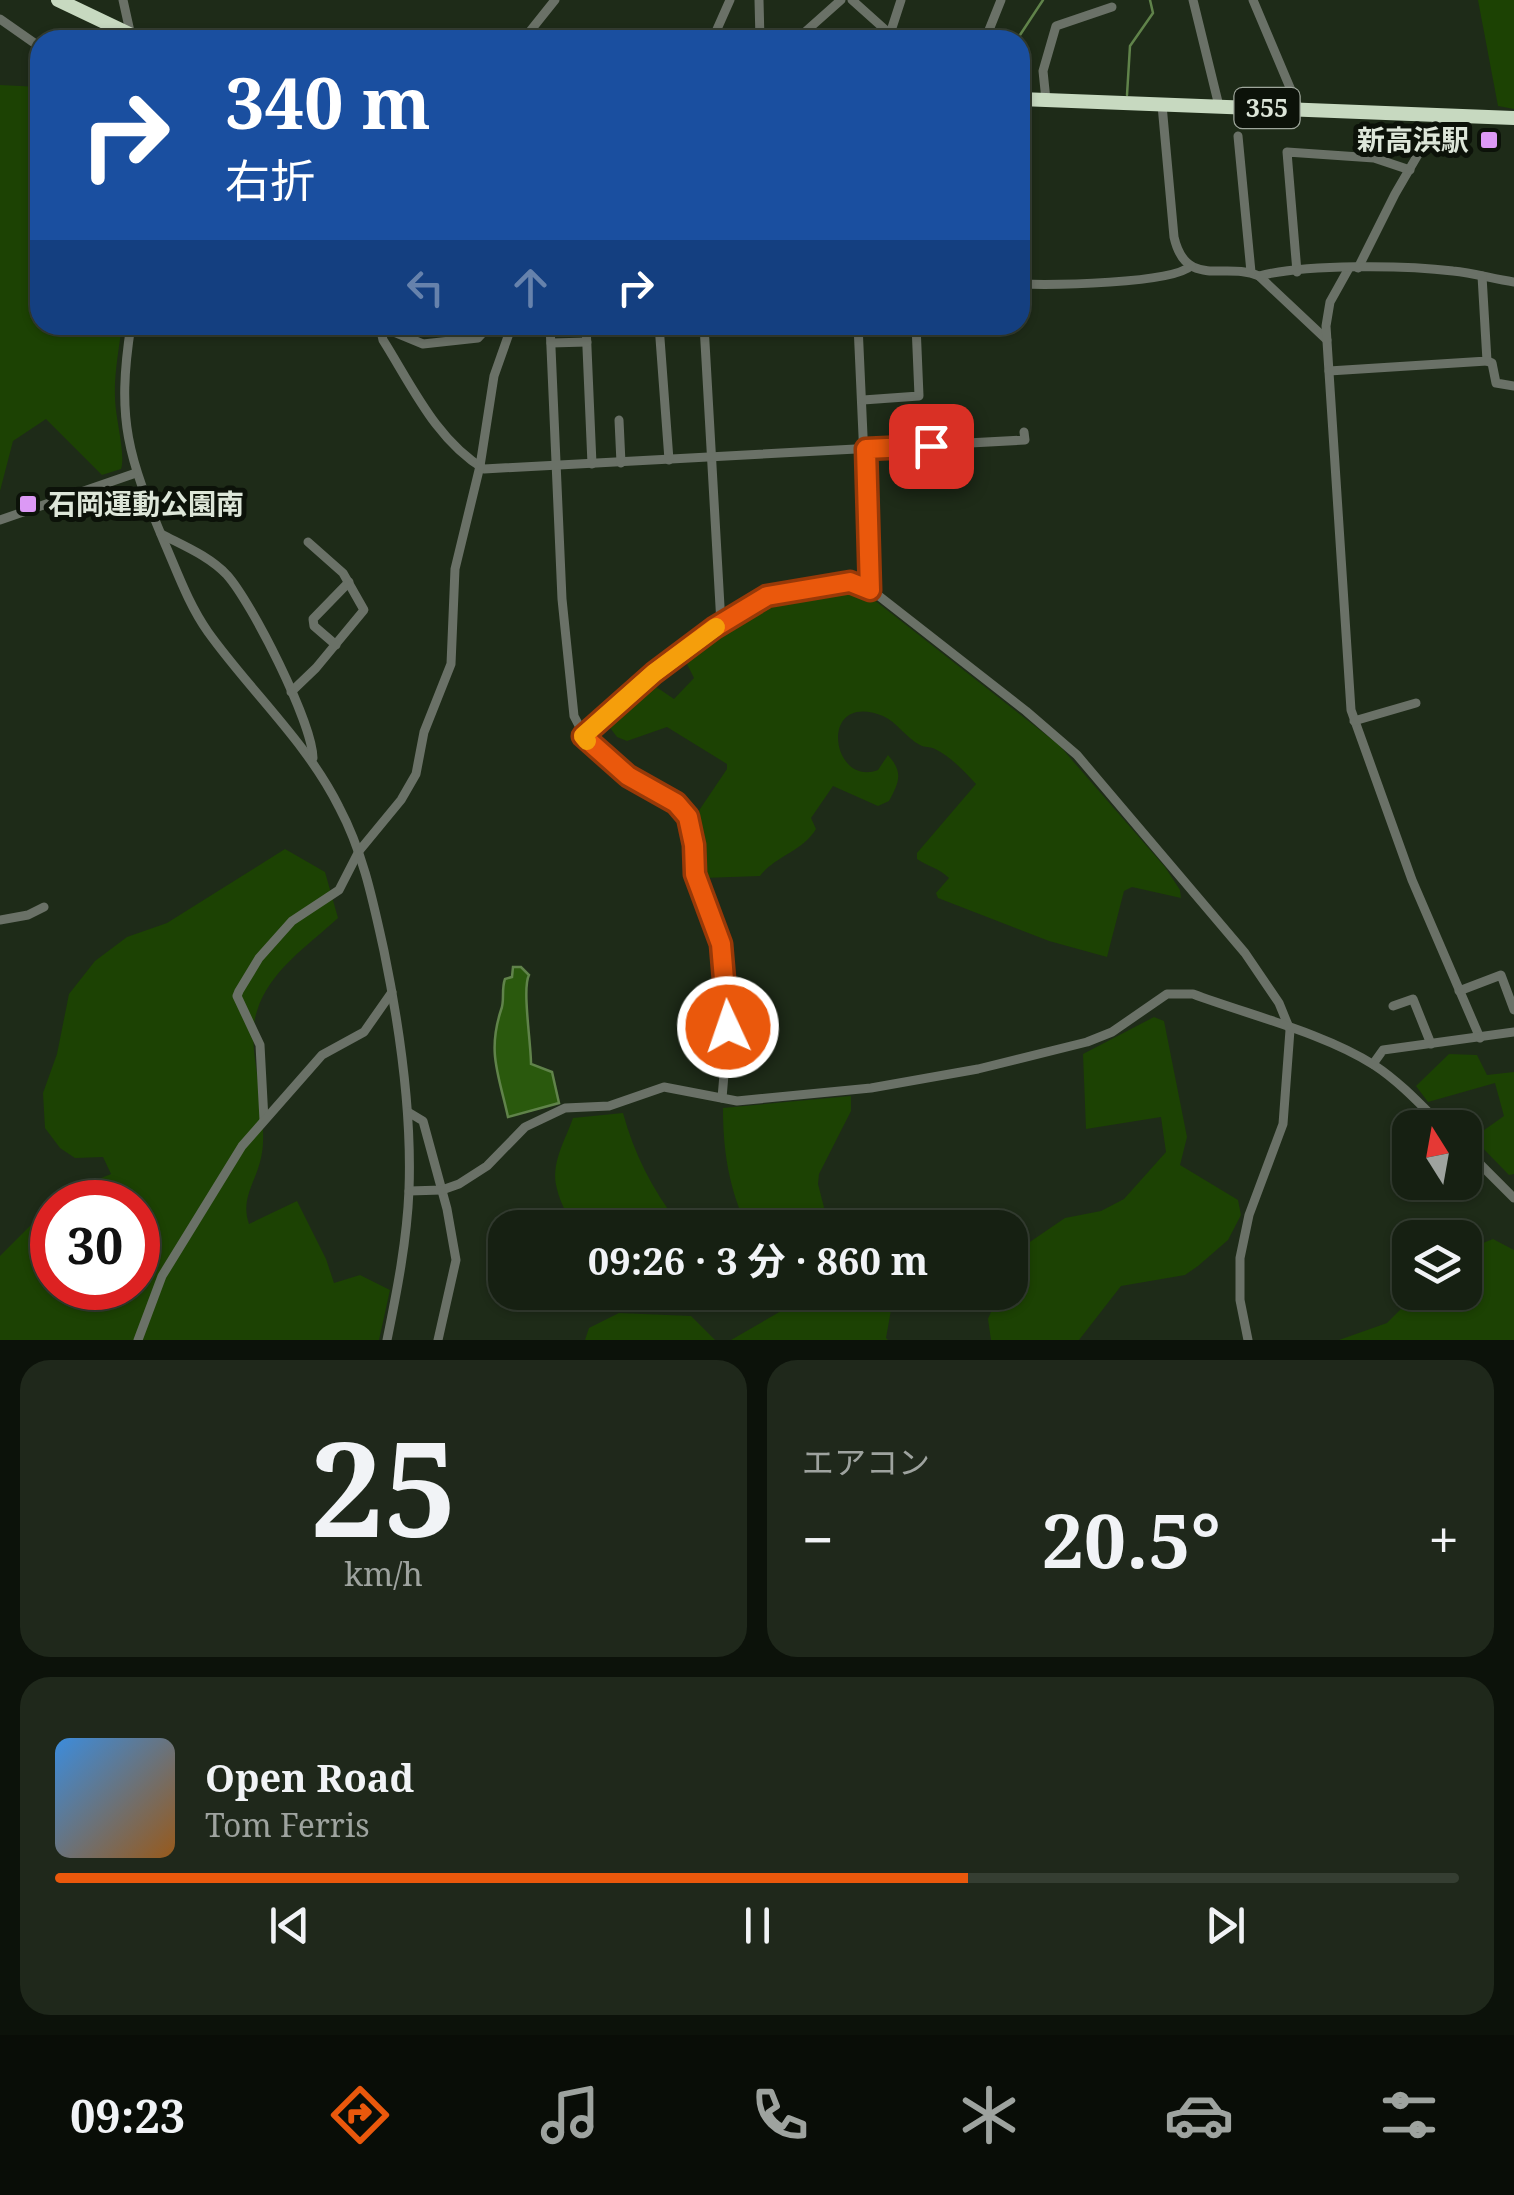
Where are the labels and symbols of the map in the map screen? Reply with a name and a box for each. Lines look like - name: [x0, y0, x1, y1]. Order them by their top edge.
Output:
- road number: 355: [1234, 88, 1300, 128]
- place label: 新高浜駅: [1357, 120, 1469, 158]
- marker: 新高浜駅: [1478, 129, 1500, 151]
- pin: [889, 404, 974, 489]
- place label: 石岡運動公園南: [48, 484, 244, 522]
- marker: 石岡運動公園南: [17, 493, 39, 515]
- position arrow: [676, 975, 780, 1079]
- north arrow: [1392, 1110, 1482, 1200]
- speed limit sign: 30: [30, 1180, 160, 1310]

